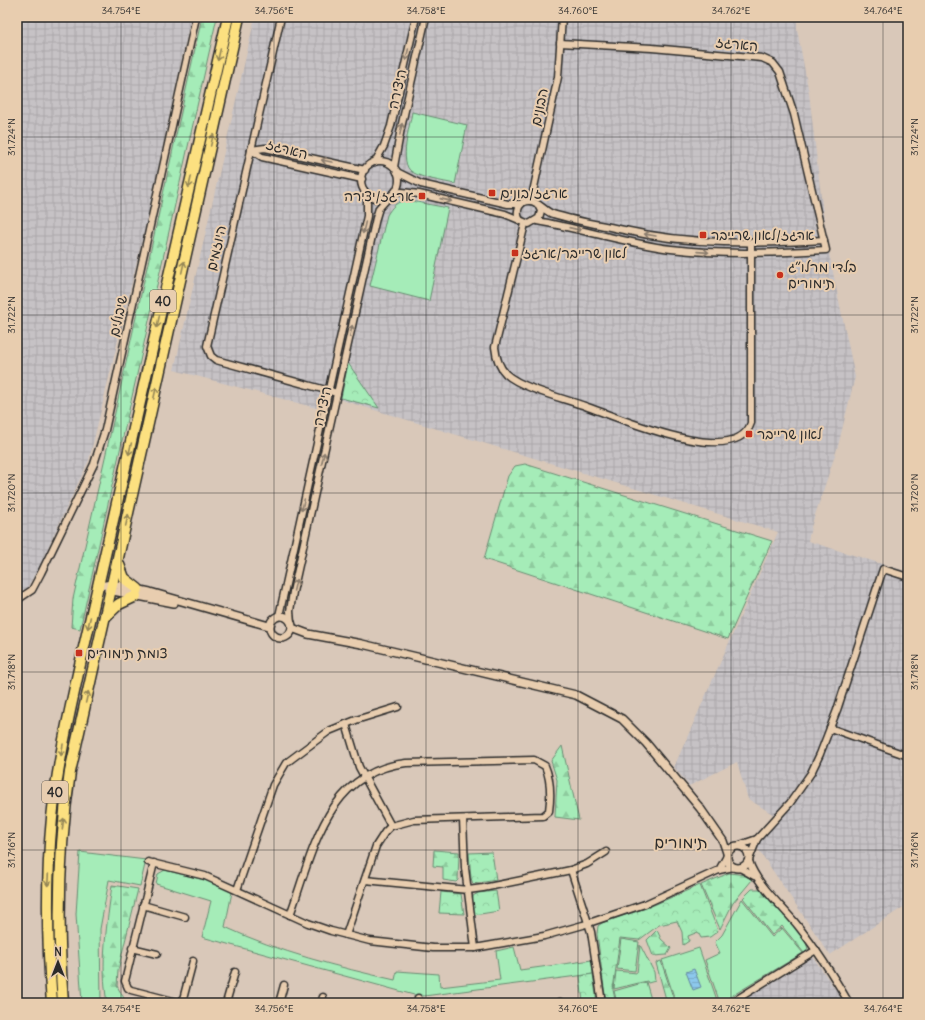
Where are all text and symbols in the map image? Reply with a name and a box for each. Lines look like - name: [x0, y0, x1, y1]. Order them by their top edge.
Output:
- text: 34.754°E: [101, 4, 141, 17]
- text: 34.756°E: [254, 4, 294, 17]
- text: 34.758°E: [406, 4, 446, 17]
- text: 34.760°E: [558, 4, 598, 17]
- text: 34.762°E: [712, 4, 750, 17]
- text: 34.764°E: [863, 4, 903, 17]
- street label: הארגז: [715, 33, 759, 55]
- one-way arrow: [215, 48, 223, 61]
- one-way arrow: [403, 48, 411, 61]
- street label: היצירה: [384, 67, 410, 111]
- street label: הבונים: [526, 86, 552, 128]
- text: 31.724°N: [5, 118, 18, 156]
- text: 31.724°N: [908, 118, 921, 156]
- one-way arrow: [397, 123, 405, 136]
- one-way arrow: [208, 134, 216, 147]
- street label: הארגז: [264, 135, 310, 163]
- one-way arrow: [321, 157, 334, 165]
- one-way arrow: [186, 175, 194, 188]
- place label: ארגז/בונים: [500, 184, 567, 202]
- place label: ארגז/יצירה: [344, 187, 414, 205]
- marker: ארגז/בונים: [487, 188, 497, 198]
- marker: ארגז/יצירה: [417, 191, 427, 201]
- one-way arrow: [439, 197, 452, 205]
- one-way arrow: [360, 221, 368, 234]
- street label: היוזמים: [202, 224, 230, 272]
- one-way arrow: [568, 226, 581, 234]
- place label: ארגז/לאון שרייבר: [711, 226, 814, 244]
- marker: ארגז/לאון שרייבר: [698, 230, 708, 240]
- one-way arrow: [644, 231, 657, 239]
- place label: לאון שרייבר/ארגז: [523, 244, 628, 262]
- marker: לאון שרייבר/ארגז: [510, 248, 520, 258]
- one-way arrow: [696, 248, 709, 255]
- place label: בלדי מרלו״ג תימורים: [788, 258, 857, 292]
- one-way arrow: [180, 260, 188, 273]
- marker: בלדי מרלו״ג תימורים: [775, 270, 785, 280]
- road number: 40: [150, 290, 176, 312]
- street label: שיבולים: [105, 293, 131, 338]
- text: 31.722°N: [5, 296, 18, 334]
- text: 31.722°N: [908, 296, 921, 334]
- one-way arrow: [154, 315, 162, 328]
- one-way arrow: [348, 325, 356, 338]
- street label: היצירה: [309, 384, 335, 428]
- one-way arrow: [152, 387, 159, 400]
- place label: לאון שרייבר: [757, 425, 823, 443]
- marker: לאון שרייבר: [744, 429, 754, 439]
- one-way arrow: [125, 442, 133, 455]
- one-way arrow: [319, 452, 327, 465]
- text: 31.720°N: [5, 474, 18, 512]
- text: 31.720°N: [908, 474, 921, 512]
- one-way arrow: [298, 498, 306, 511]
- one-way arrow: [123, 514, 131, 527]
- one-way arrow: [291, 578, 299, 591]
- one-way arrow: [85, 617, 93, 630]
- place label: צומת תימורים: [87, 644, 168, 662]
- marker: צומת תימורים: [74, 648, 84, 658]
- text: 31.718°N: [5, 654, 18, 690]
- text: 31.718°N: [908, 654, 921, 690]
- one-way arrow: [83, 690, 91, 703]
- one-way arrow: [58, 744, 66, 757]
- road number: 40: [42, 781, 68, 803]
- one-way arrow: [59, 818, 67, 831]
- text: 31.716°N: [5, 832, 18, 868]
- district label: תימורים: [654, 832, 708, 852]
- text: 31.716°N: [908, 832, 921, 868]
- one-way arrow: [44, 873, 52, 886]
- north arrow: [38, 942, 78, 982]
- text: N: [54, 945, 62, 959]
- text: 34.754°E: [101, 1002, 141, 1015]
- text: 34.756°E: [254, 1002, 294, 1015]
- text: 34.758°E: [406, 1002, 446, 1015]
- text: 34.760°E: [558, 1002, 598, 1015]
- text: 34.762°E: [712, 1002, 750, 1015]
- text: 34.764°E: [863, 1002, 903, 1015]

